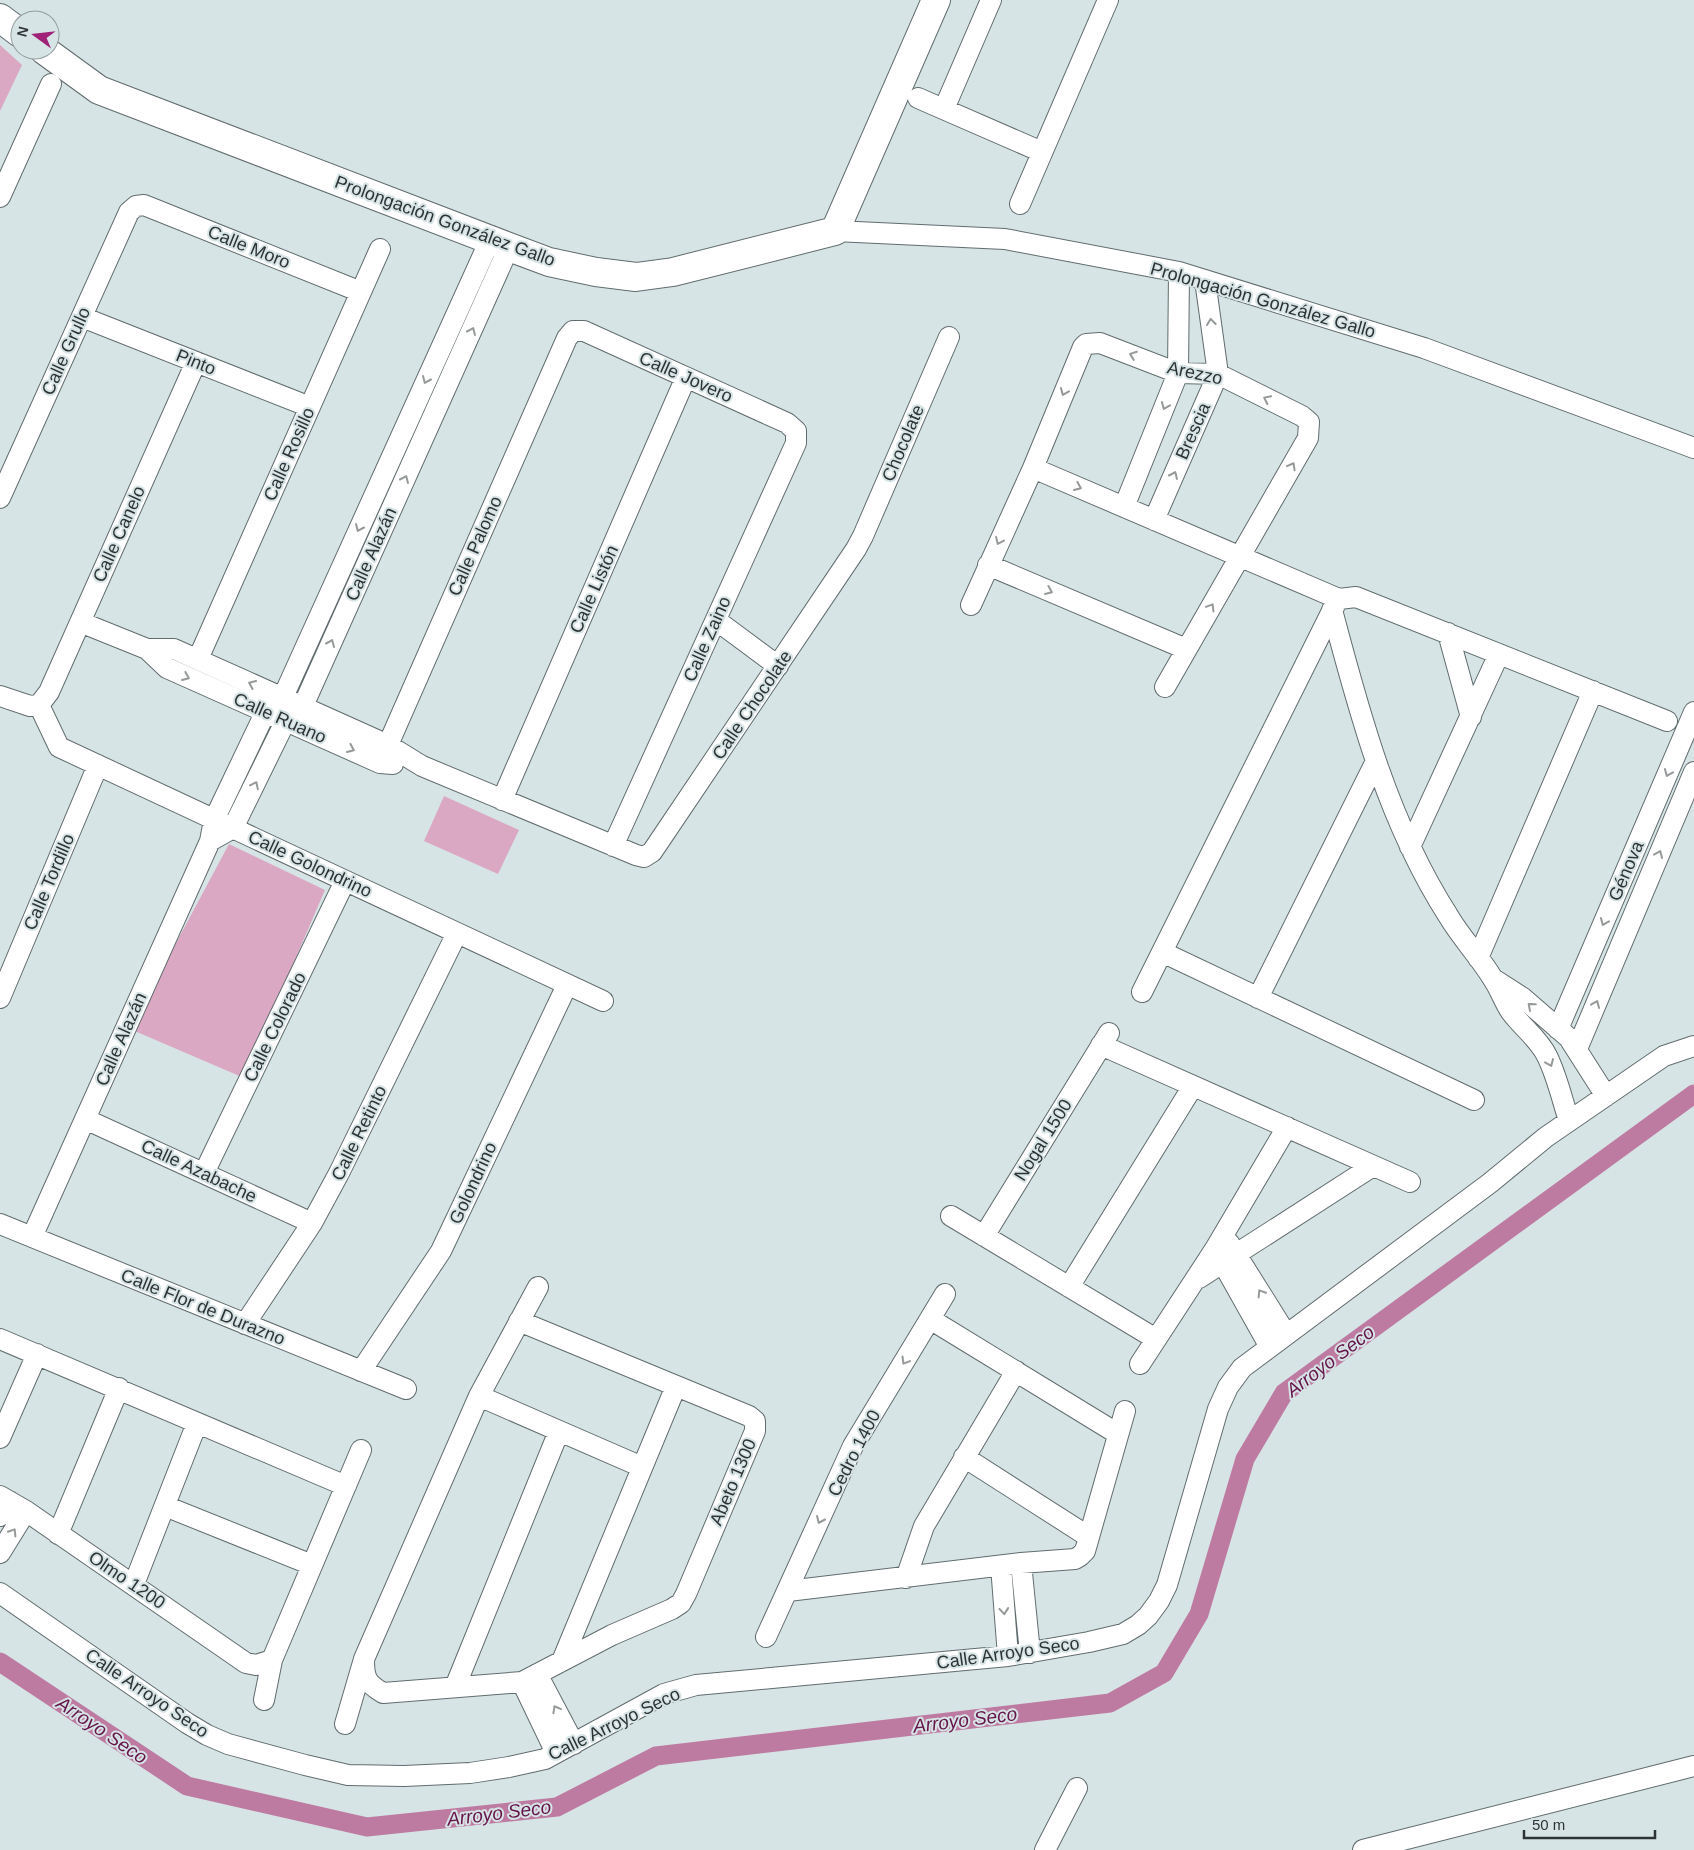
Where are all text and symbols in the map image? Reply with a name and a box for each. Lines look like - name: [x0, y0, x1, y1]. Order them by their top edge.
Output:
- north arrow: [10, 10, 60, 60]
- text: N: [13, 25, 31, 39]
- street label: Prolongación González Gallo: [332, 172, 558, 270]
- street label: Calle Moro: [205, 221, 293, 273]
- street label: Prolongación González Gallo: [1148, 258, 1378, 342]
- street label: Calle Grullo: [38, 304, 94, 398]
- one-way arrow: [1206, 318, 1217, 326]
- one-way arrow: [465, 327, 476, 336]
- street label: Pinto: [173, 345, 219, 379]
- street label: Calle Jovero: [636, 348, 736, 406]
- one-way arrow: [1129, 351, 1138, 361]
- street label: Arezzo: [1166, 357, 1224, 389]
- one-way arrow: [422, 375, 433, 384]
- one-way arrow: [1060, 387, 1071, 396]
- one-way arrow: [1263, 394, 1272, 405]
- street label: Brescia: [1172, 399, 1215, 462]
- one-way arrow: [1160, 401, 1170, 409]
- street label: Chocolate: [878, 402, 928, 484]
- street label: Calle Rosillo: [260, 404, 318, 504]
- one-way arrow: [1286, 462, 1296, 471]
- one-way arrow: [1167, 471, 1178, 480]
- one-way arrow: [399, 475, 409, 484]
- one-way arrow: [1073, 481, 1082, 491]
- street label: Calle Canelo: [89, 483, 149, 585]
- street label: Calle Palomo: [444, 493, 506, 599]
- street label: Calle Alazán: [342, 504, 400, 604]
- one-way arrow: [355, 523, 366, 532]
- one-way arrow: [995, 536, 1005, 545]
- street label: Calle Listón: [566, 542, 622, 636]
- one-way arrow: [1044, 585, 1053, 595]
- street label: Calle Zaino: [679, 593, 735, 685]
- one-way arrow: [1205, 603, 1215, 612]
- one-way arrow: [325, 639, 335, 648]
- street label: Calle Chocolate: [708, 647, 796, 763]
- one-way arrow: [181, 670, 190, 681]
- one-way arrow: [248, 679, 257, 690]
- street label: Calle Ruano: [231, 689, 329, 747]
- one-way arrow: [346, 743, 355, 754]
- one-way arrow: [1664, 768, 1674, 777]
- one-way arrow: [249, 781, 259, 790]
- street label: Calle Golondrino: [245, 827, 375, 901]
- street label: Calle Tordillo: [20, 831, 78, 933]
- street label: Génova: [1604, 837, 1648, 904]
- one-way arrow: [1653, 850, 1664, 859]
- one-way arrow: [1599, 917, 1610, 926]
- street label: Calle Colorado: [240, 969, 310, 1085]
- street label: Calle Alazán: [92, 989, 150, 1089]
- one-way arrow: [1589, 1000, 1600, 1009]
- one-way arrow: [1527, 1002, 1536, 1011]
- one-way arrow: [1543, 1058, 1554, 1067]
- street label: Calle Retinto: [327, 1082, 391, 1184]
- street label: Nogal 1500: [1010, 1096, 1076, 1184]
- street label: Calle Azabache: [138, 1136, 260, 1206]
- street label: Golondrino: [445, 1139, 501, 1227]
- street label: Calle Flor de Durazno: [118, 1265, 288, 1349]
- one-way arrow: [1257, 1289, 1267, 1298]
- water label: Arroyo Seco: [1281, 1321, 1378, 1401]
- one-way arrow: [901, 1356, 911, 1365]
- street label: Cedro 1400: [824, 1407, 884, 1499]
- street label: Abeto 1300: [706, 1436, 760, 1528]
- one-way arrow: [816, 1515, 827, 1524]
- one-way arrow: [6, 1529, 16, 1538]
- street label: Olmo 1200: [85, 1547, 169, 1613]
- one-way arrow: [999, 1607, 1010, 1615]
- street label: Calle Arroyo Seco: [935, 1633, 1081, 1673]
- street label: Calle Arroyo Seco: [81, 1643, 213, 1743]
- street label: Calle Arroyo Seco: [545, 1683, 683, 1765]
- water label: Arroyo Seco: [52, 1691, 152, 1769]
- water label: Arroyo Seco: [911, 1703, 1018, 1737]
- one-way arrow: [552, 1705, 562, 1714]
- water label: Arroyo Seco: [445, 1796, 552, 1830]
- scale bar: [1524, 1808, 1655, 1840]
- text: 50 m: [1532, 1816, 1565, 1833]

